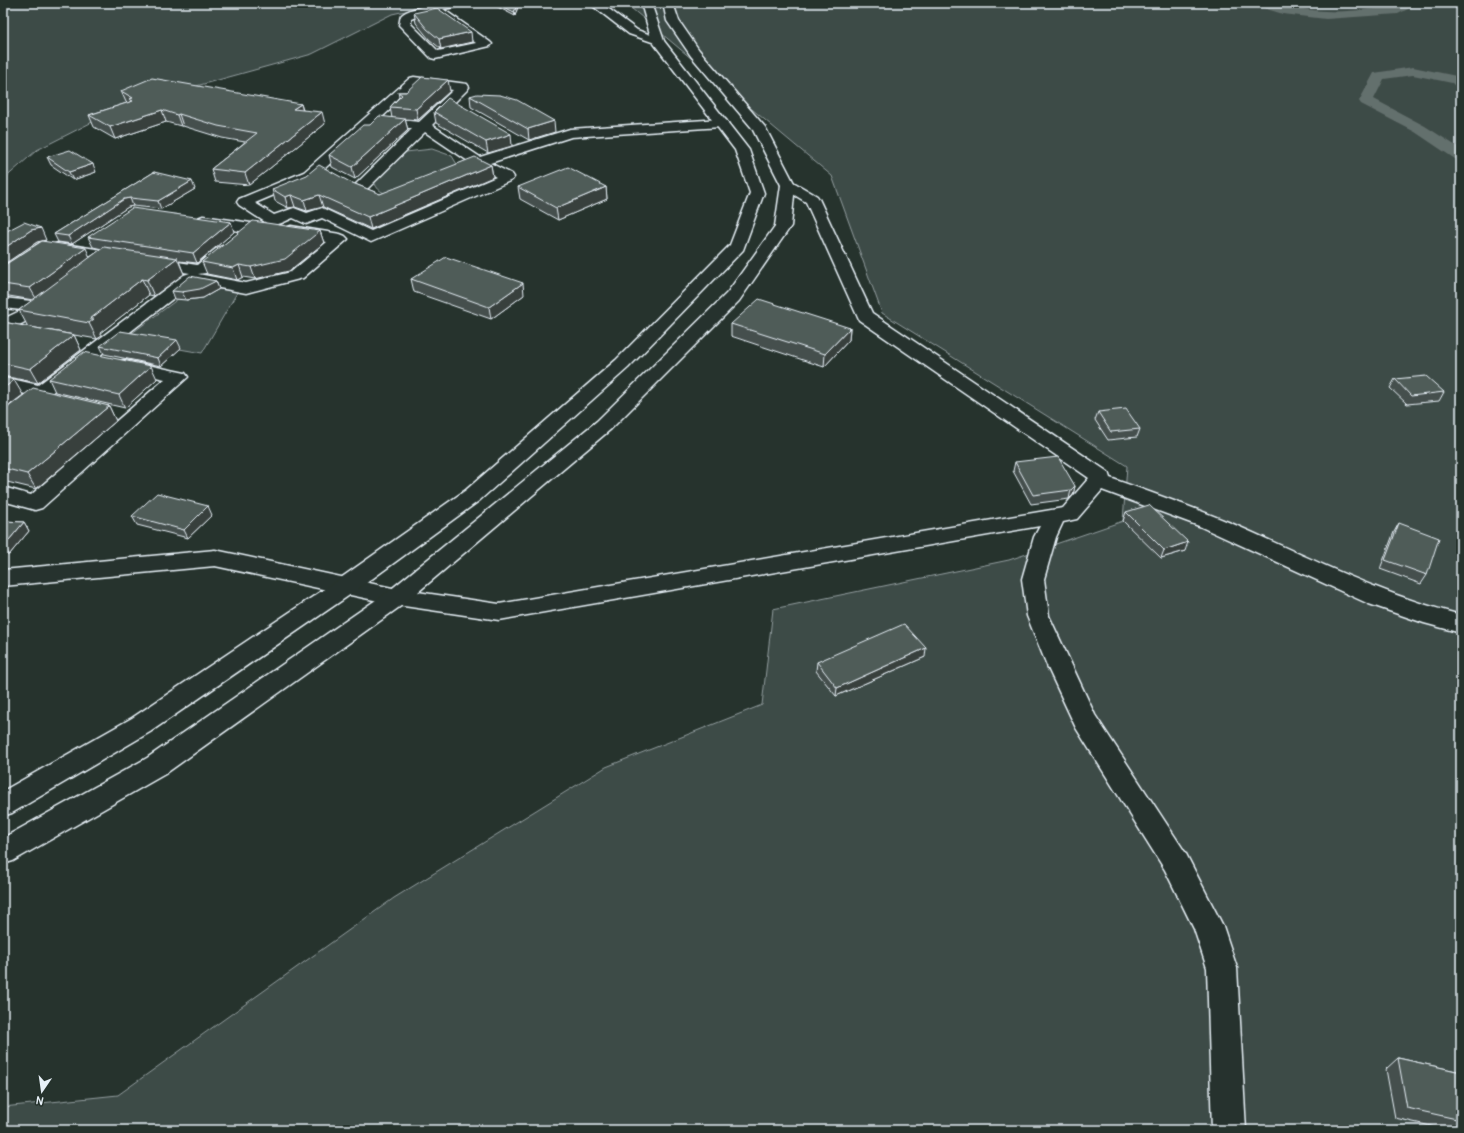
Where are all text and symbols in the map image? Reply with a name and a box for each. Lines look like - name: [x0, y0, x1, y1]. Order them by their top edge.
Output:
- north arrow: [22, 1071, 62, 1111]
- text: N: [34, 1093, 45, 1107]

